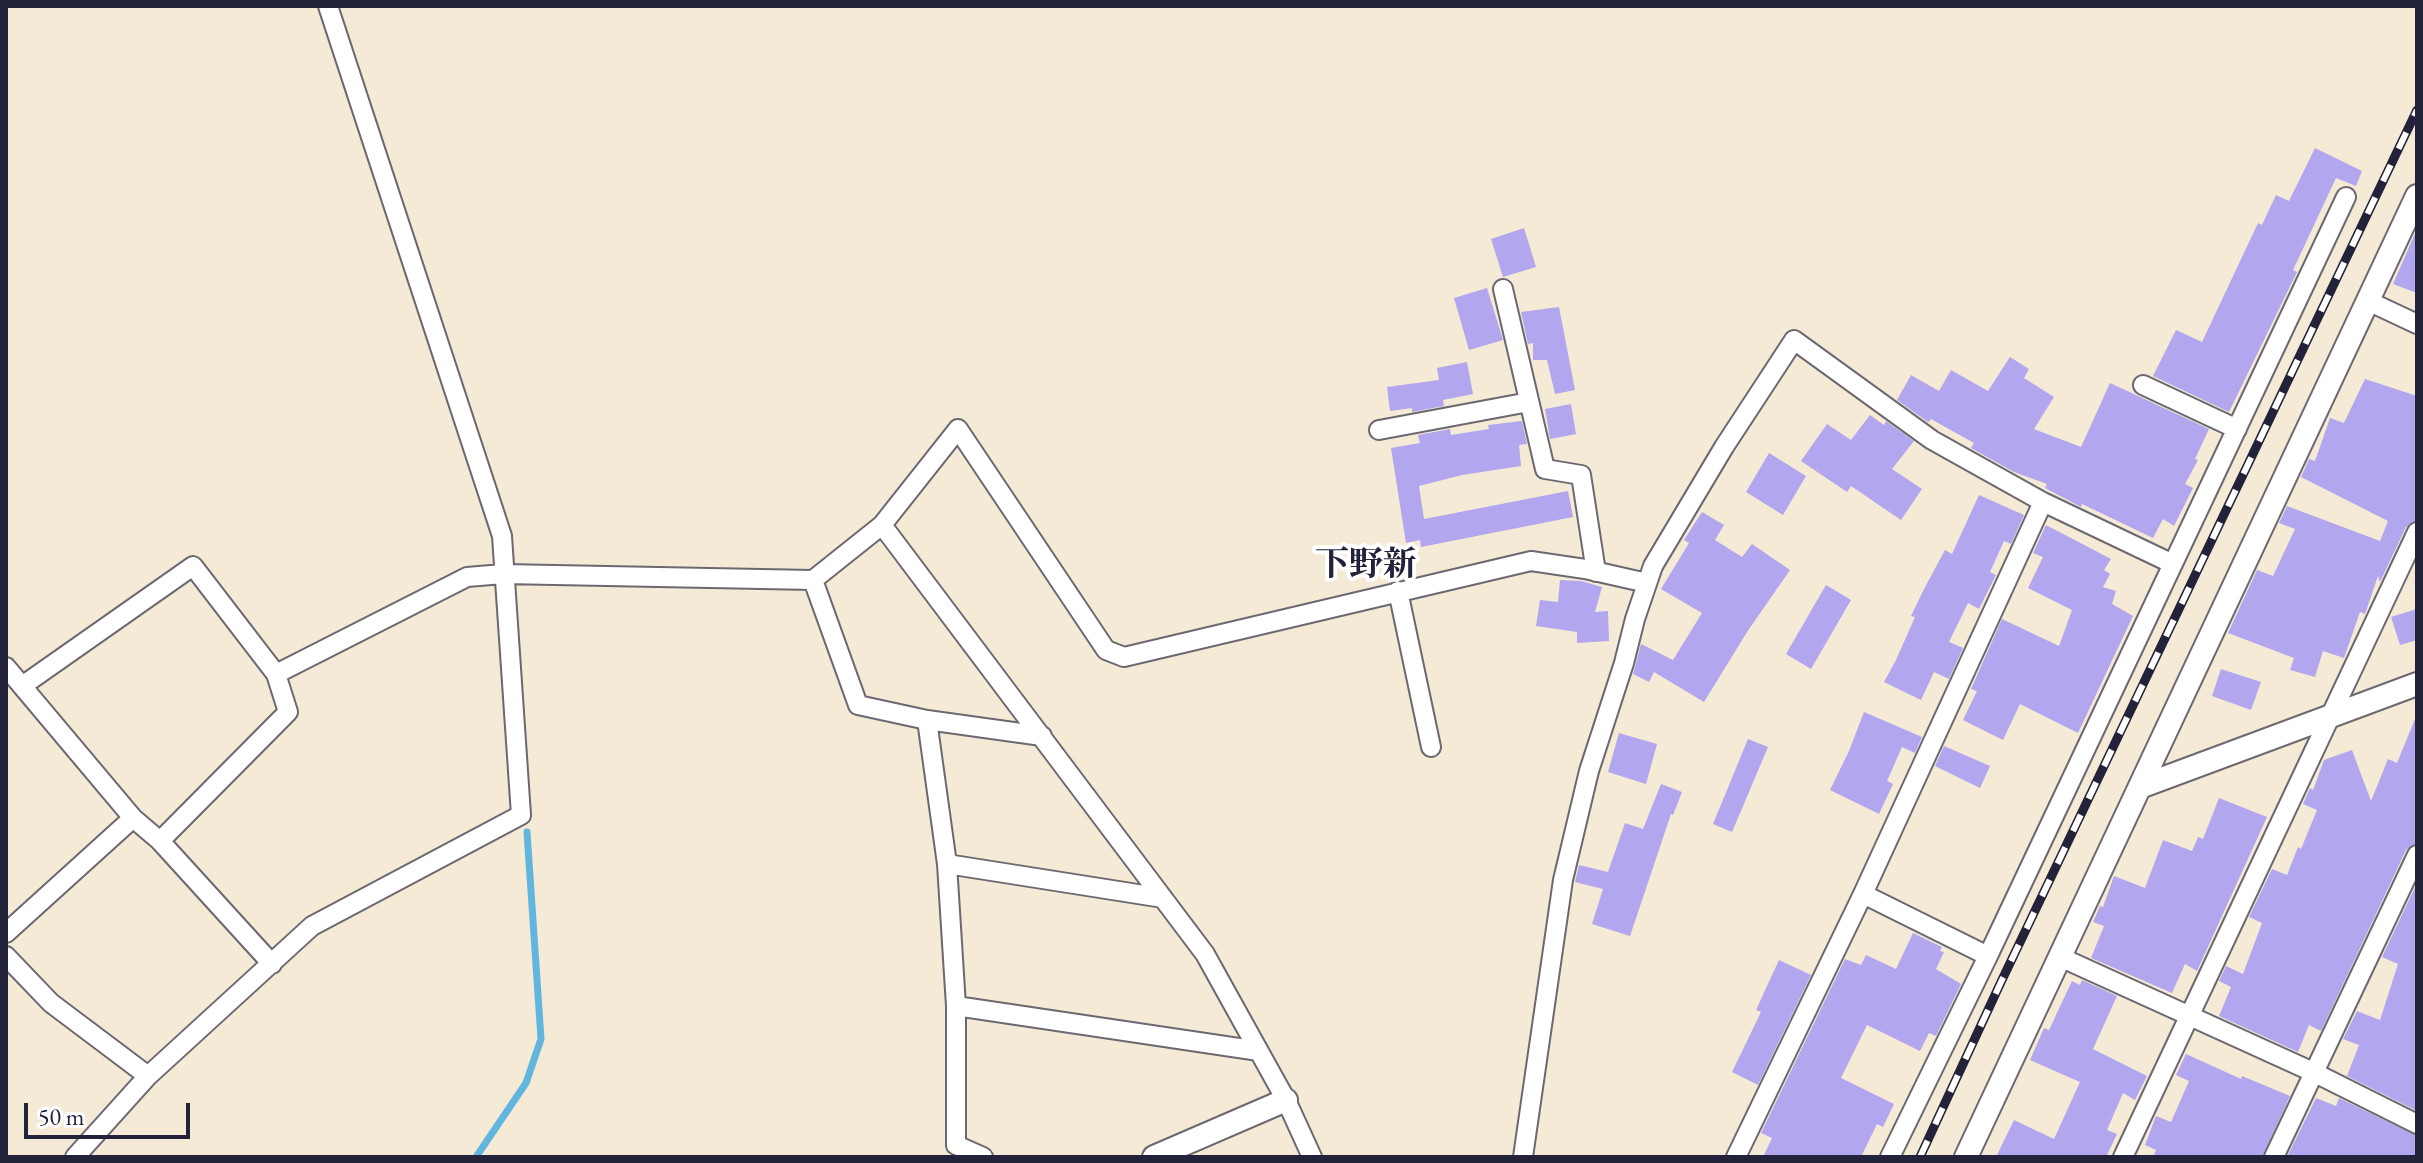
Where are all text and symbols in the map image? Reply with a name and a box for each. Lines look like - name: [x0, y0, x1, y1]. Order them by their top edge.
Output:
- district label: 下野新: [1315, 546, 1417, 586]
- scale bar: [28, 1087, 194, 1137]
- text: 50 m: [38, 1101, 85, 1132]

